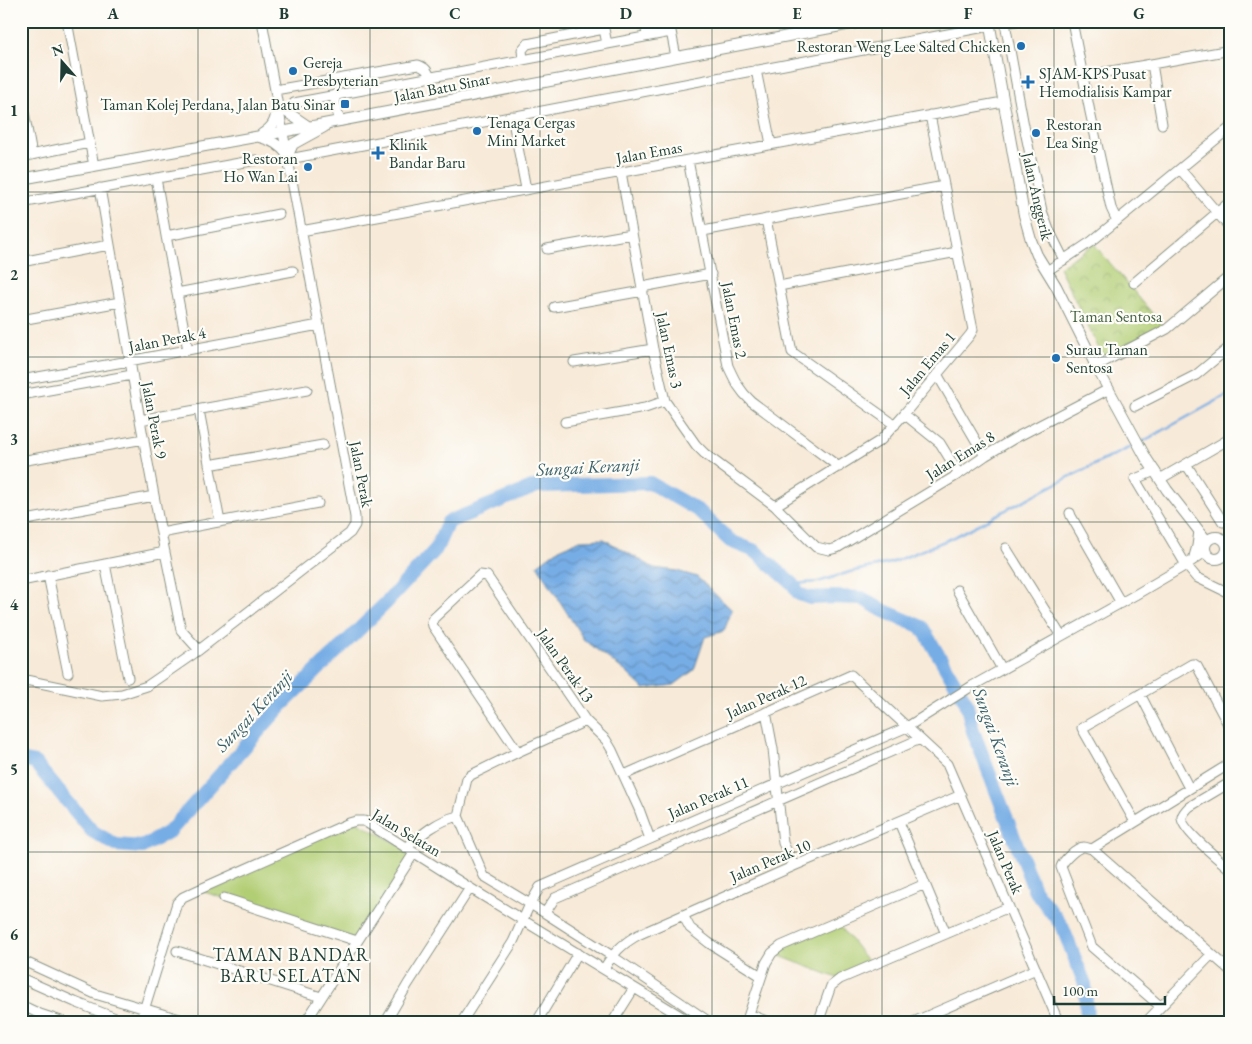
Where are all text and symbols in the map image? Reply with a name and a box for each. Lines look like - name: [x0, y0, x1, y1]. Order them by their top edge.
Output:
- text: A: [106, 3, 119, 24]
- text: B: [279, 3, 289, 24]
- text: C: [449, 3, 461, 24]
- text: D: [620, 3, 632, 24]
- text: E: [792, 3, 802, 24]
- text: F: [964, 3, 973, 24]
- text: G: [1133, 3, 1145, 24]
- place label: Restoran Weng Lee Salted Chicken: [797, 36, 1012, 57]
- north arrow: [38, 38, 88, 88]
- text: N: [49, 39, 67, 60]
- marker: Restoran Weng Lee Salted Chicken: [1015, 40, 1027, 52]
- place label: Gereja Presbyterian: [303, 52, 379, 91]
- place label: SJAM-KPS Pusat Hemodialisis Kampar: [1039, 63, 1172, 102]
- marker: Gereja Presbyterian: [287, 65, 299, 77]
- street label: Jalan Batu Sinar: [390, 68, 493, 107]
- marker: SJAM-KPS Pusat Hemodialisis Kampar: [1021, 75, 1035, 89]
- place label: Taman Kolej Perdana, Jalan Batu Sinar: [100, 94, 336, 115]
- marker: Taman Kolej Perdana, Jalan Batu Sinar: [339, 98, 351, 110]
- text: 1: [10, 100, 18, 121]
- place label: Tenaga Cergas Mini Market: [487, 112, 575, 151]
- place label: Restoran Lea Sing: [1046, 114, 1102, 153]
- marker: Tenaga Cergas Mini Market: [471, 125, 483, 137]
- marker: Restoran Lea Sing: [1030, 127, 1042, 139]
- place label: Klinik Bandar Baru: [389, 134, 466, 173]
- street label: Jalan Emas: [612, 136, 684, 169]
- marker: Klinik Bandar Baru: [371, 146, 385, 160]
- place label: Restoran Ho Wan Lai: [223, 148, 299, 187]
- street label: Jalan Anggerik: [1017, 148, 1058, 243]
- marker: Restoran Ho Wan Lai: [302, 161, 314, 173]
- text: 2: [10, 264, 19, 285]
- street label: Jalan Emas 2: [716, 278, 752, 360]
- park label: Taman Sentosa: [1070, 306, 1163, 327]
- street label: Jalan Emas 3: [651, 308, 688, 391]
- street label: Jalan Perak 4: [125, 322, 208, 358]
- street label: Jalan Emas 1: [893, 327, 960, 401]
- place label: Surau Taman Sentosa: [1066, 339, 1148, 378]
- marker: Surau Taman Sentosa: [1050, 352, 1062, 364]
- street label: Jalan Perak 9: [136, 378, 172, 461]
- street label: Jalan Emas 8: [920, 426, 999, 486]
- text: 3: [10, 429, 18, 450]
- street label: Jalan Perak: [344, 437, 378, 510]
- water label: Sungai Keranji: [535, 452, 641, 482]
- text: 4: [10, 594, 19, 615]
- street label: Jalan Perak 13: [531, 622, 599, 707]
- water label: Sungai Keranji: [209, 664, 299, 758]
- street label: Jalan Perak 12: [721, 669, 810, 724]
- water label: Sungai Keranji: [967, 683, 1025, 790]
- text: 5: [10, 759, 18, 780]
- street label: Jalan Perak 11: [663, 771, 752, 825]
- street label: Jalan Selatan: [366, 802, 446, 862]
- street label: Jalan Perak: [982, 825, 1029, 898]
- street label: Jalan Perak 10: [725, 834, 814, 888]
- text: 6: [10, 924, 19, 945]
- district label: TAMAN BANDAR BARU SELATAN: [212, 943, 370, 987]
- scale bar: [1054, 974, 1166, 1006]
- text: 100 m: [1062, 981, 1099, 1000]

